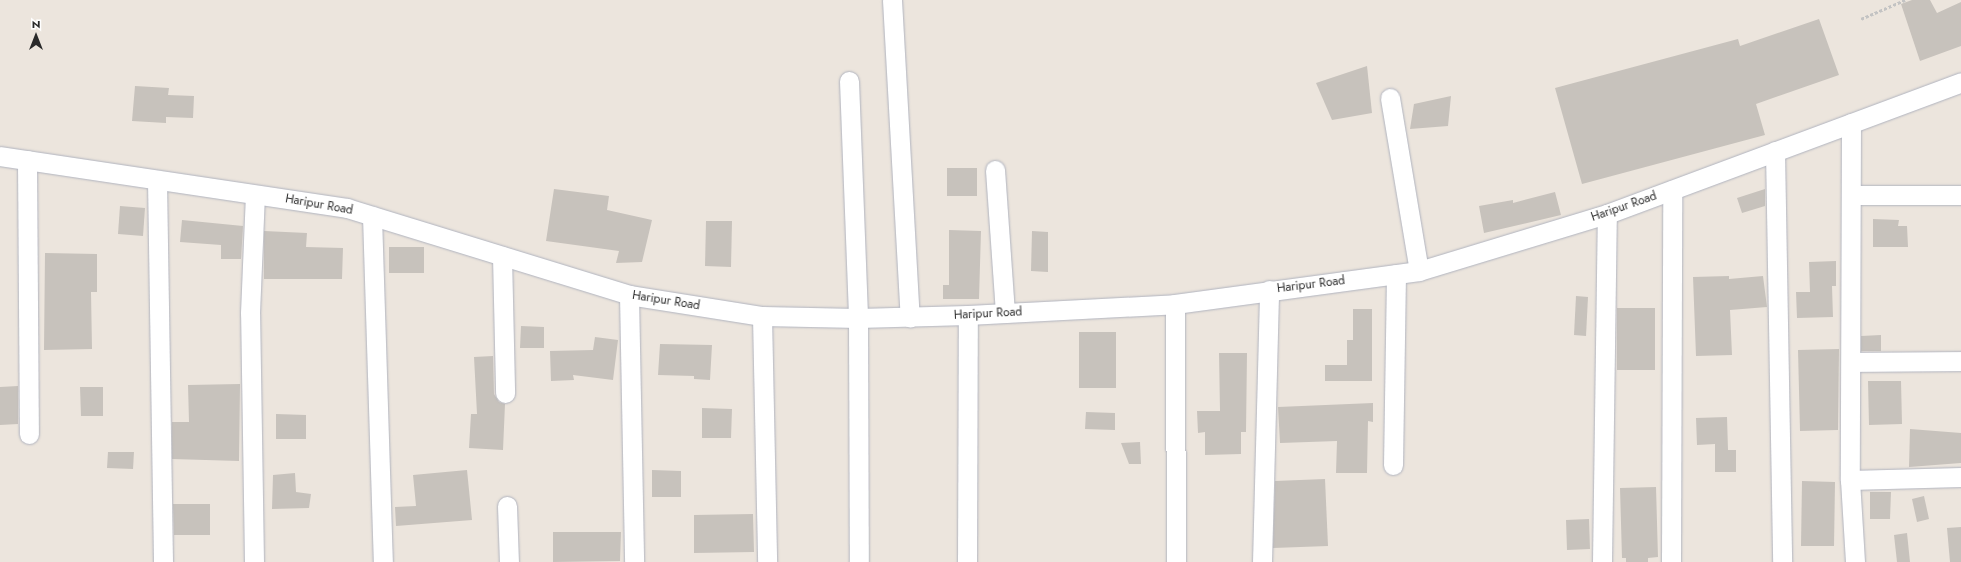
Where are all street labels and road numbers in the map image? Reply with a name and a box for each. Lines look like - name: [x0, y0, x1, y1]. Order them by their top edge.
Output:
- street label: Haripur Road: [1589, 189, 1659, 225]
- street label: Haripur Road: [284, 192, 354, 218]
- street label: Haripur Road: [1276, 274, 1346, 296]
- street label: Haripur Road: [631, 289, 701, 313]
- street label: Haripur Road: [954, 305, 1022, 323]

